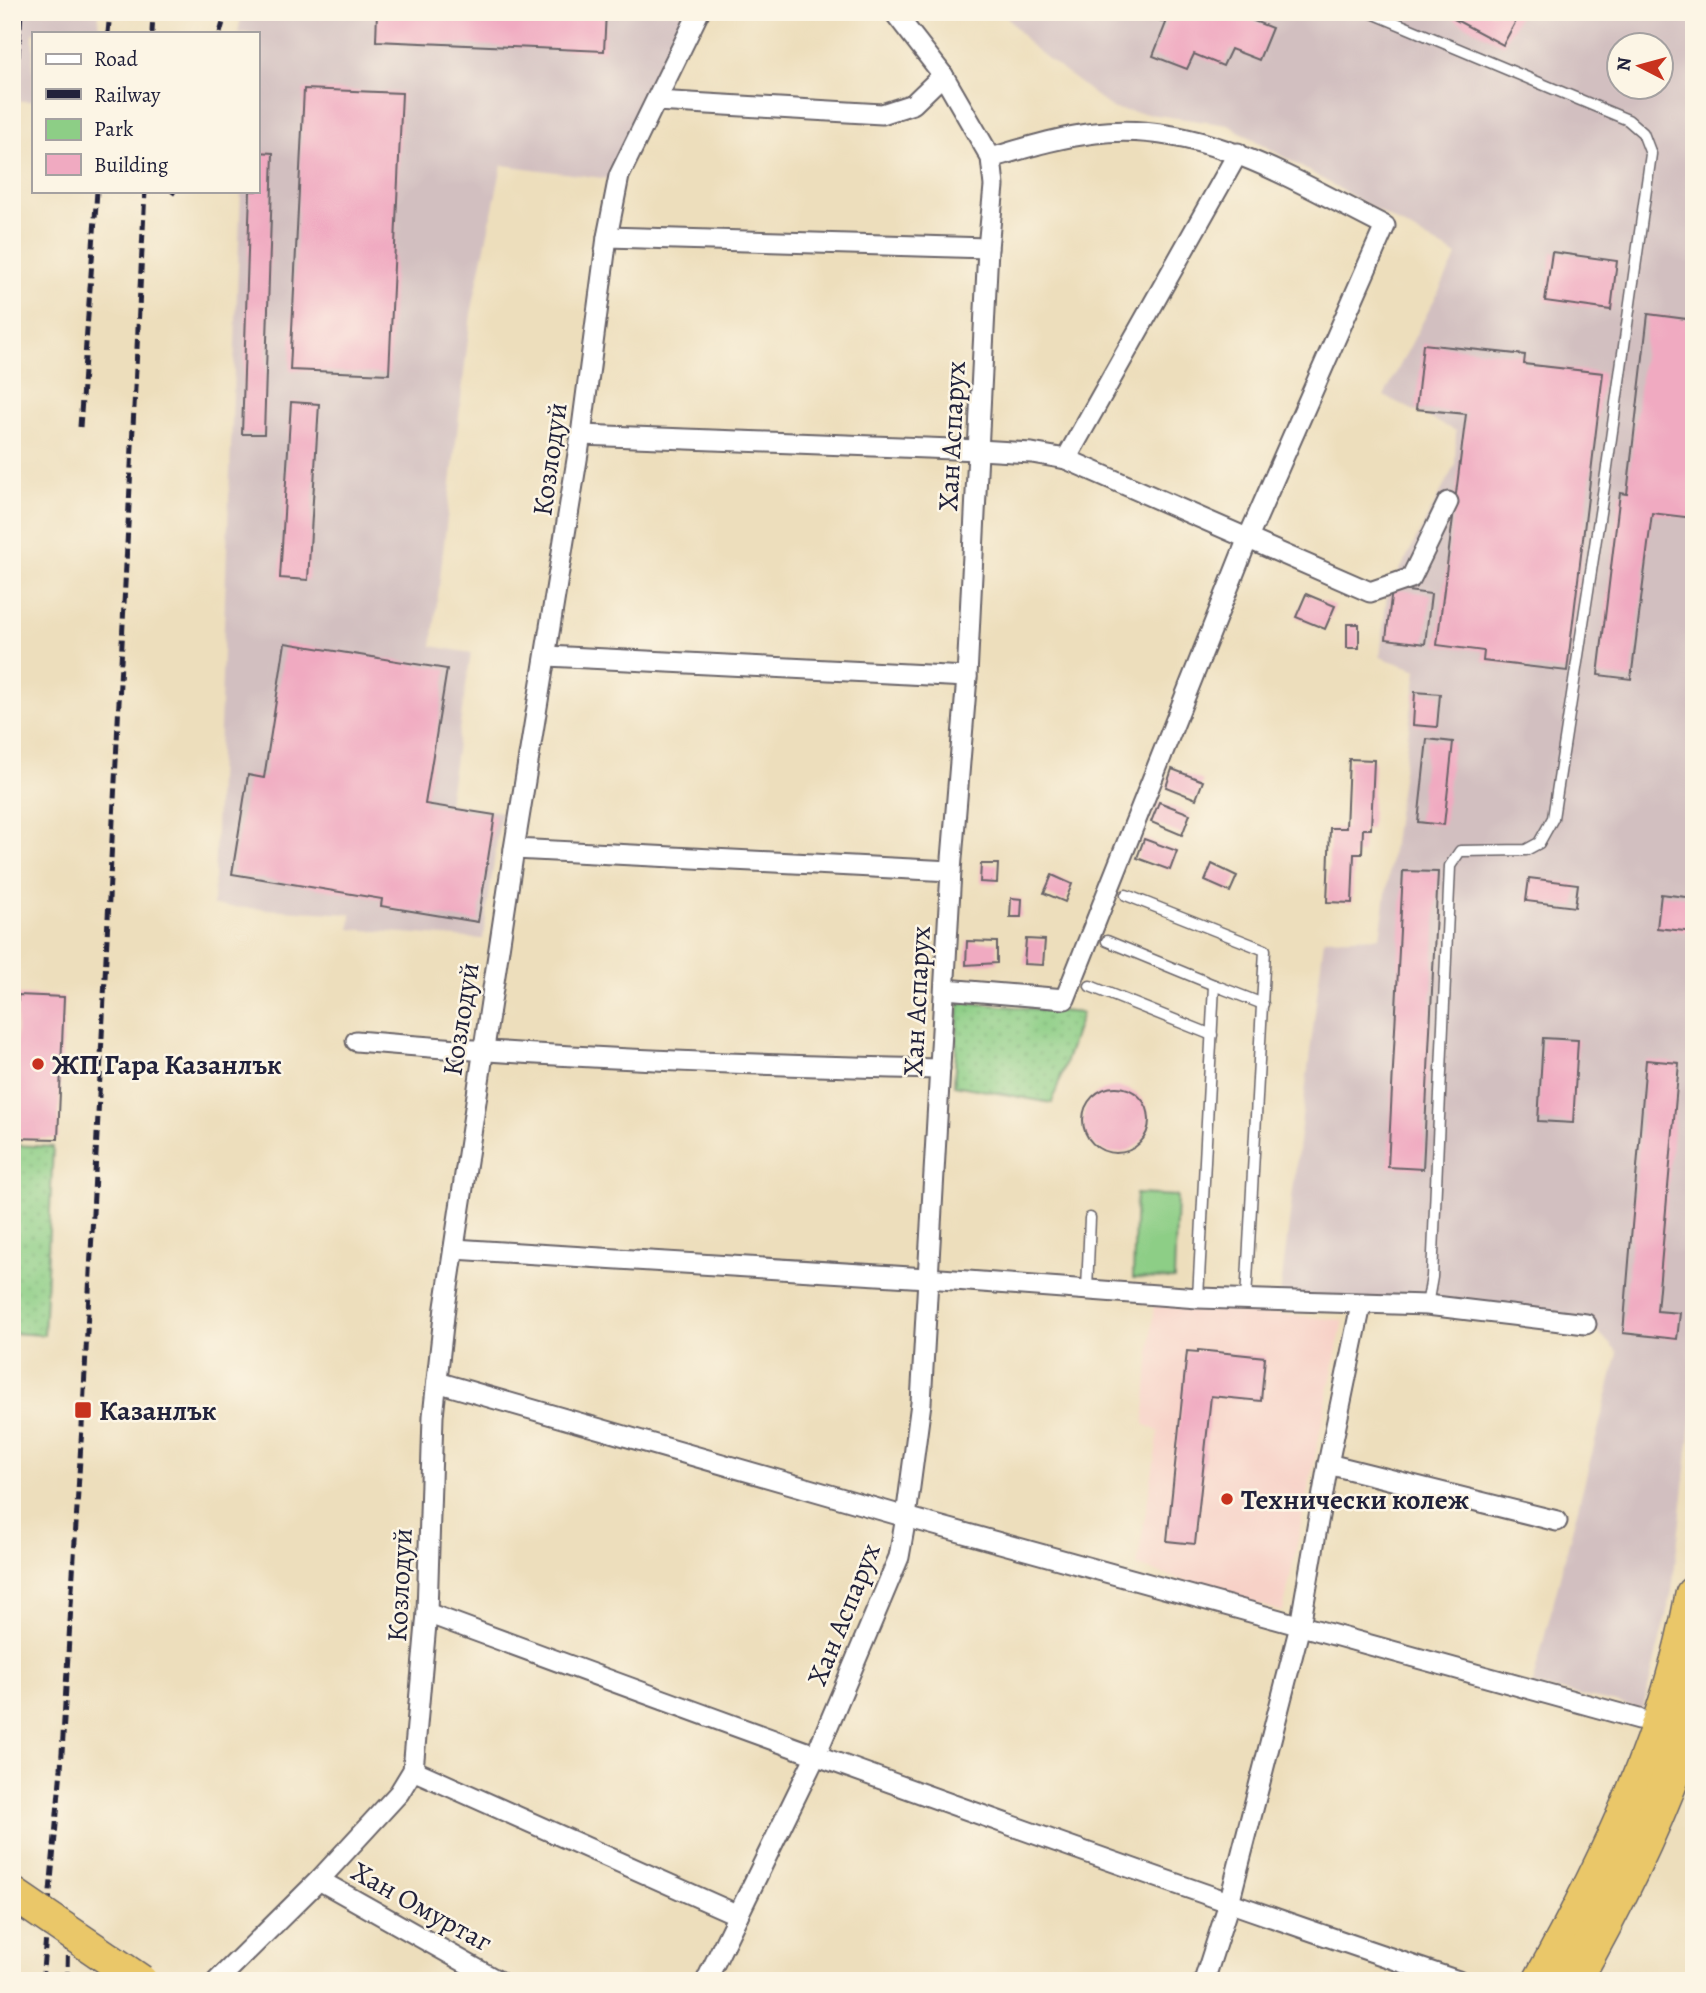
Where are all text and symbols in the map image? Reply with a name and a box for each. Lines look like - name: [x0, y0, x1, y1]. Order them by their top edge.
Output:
- legend: [32, 32, 259, 192]
- north arrow: [1604, 32, 1674, 102]
- text: Road: [94, 45, 138, 73]
- text: N: [1610, 56, 1638, 73]
- text: Railway: [94, 81, 161, 109]
- text: Park: [94, 115, 134, 143]
- text: Building: [94, 151, 169, 179]
- street label: Хан Аспарух: [929, 360, 975, 512]
- street label: Козлодуй: [523, 400, 577, 518]
- street label: Хан Аспарух: [894, 925, 940, 1077]
- street label: Козлодуй: [433, 960, 489, 1078]
- place label: ЖП Гара Казанлък: [52, 1046, 282, 1084]
- marker: ЖП Гара Казанлък: [30, 1056, 46, 1072]
- place label: Казанлък: [99, 1392, 217, 1430]
- marker: Казанлък: [73, 1400, 93, 1420]
- place label: Технически колеж: [1241, 1481, 1470, 1519]
- marker: Технически колеж: [1219, 1491, 1235, 1507]
- street label: Козлодуй: [378, 1527, 422, 1643]
- street label: Хан Аспарух: [798, 1537, 890, 1691]
- street label: Хан Омуртаг: [344, 1853, 499, 1961]

